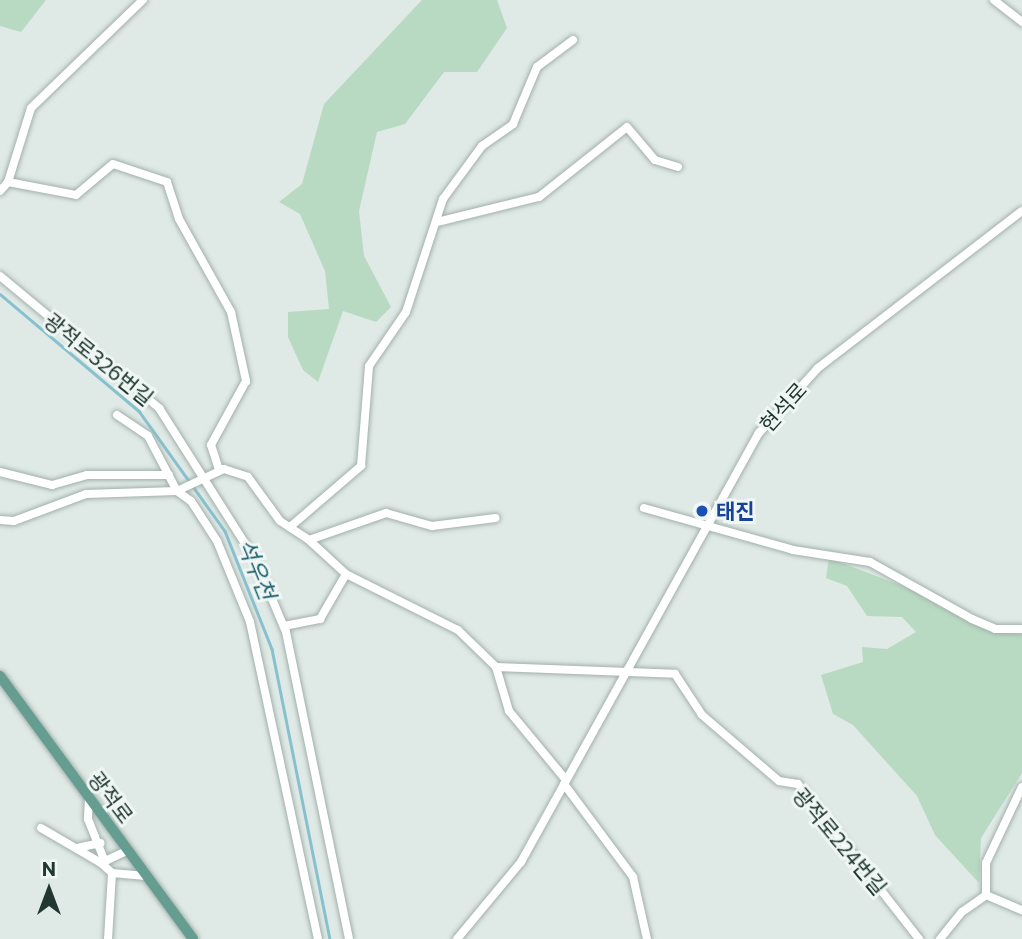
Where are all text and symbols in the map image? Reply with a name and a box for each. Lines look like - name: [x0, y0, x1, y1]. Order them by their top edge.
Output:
- street label: 광적로326번길: [39, 307, 159, 411]
- street label: 현석로: [754, 377, 812, 437]
- place label: 태진: [716, 498, 755, 524]
- marker: 태진: [694, 503, 710, 519]
- water label: 석우천: [232, 534, 282, 604]
- street label: 광적로: [83, 766, 139, 828]
- street label: 광적로224번길: [788, 782, 892, 900]
- north arrow: [14, 855, 84, 925]
- text: N: [42, 857, 56, 880]

